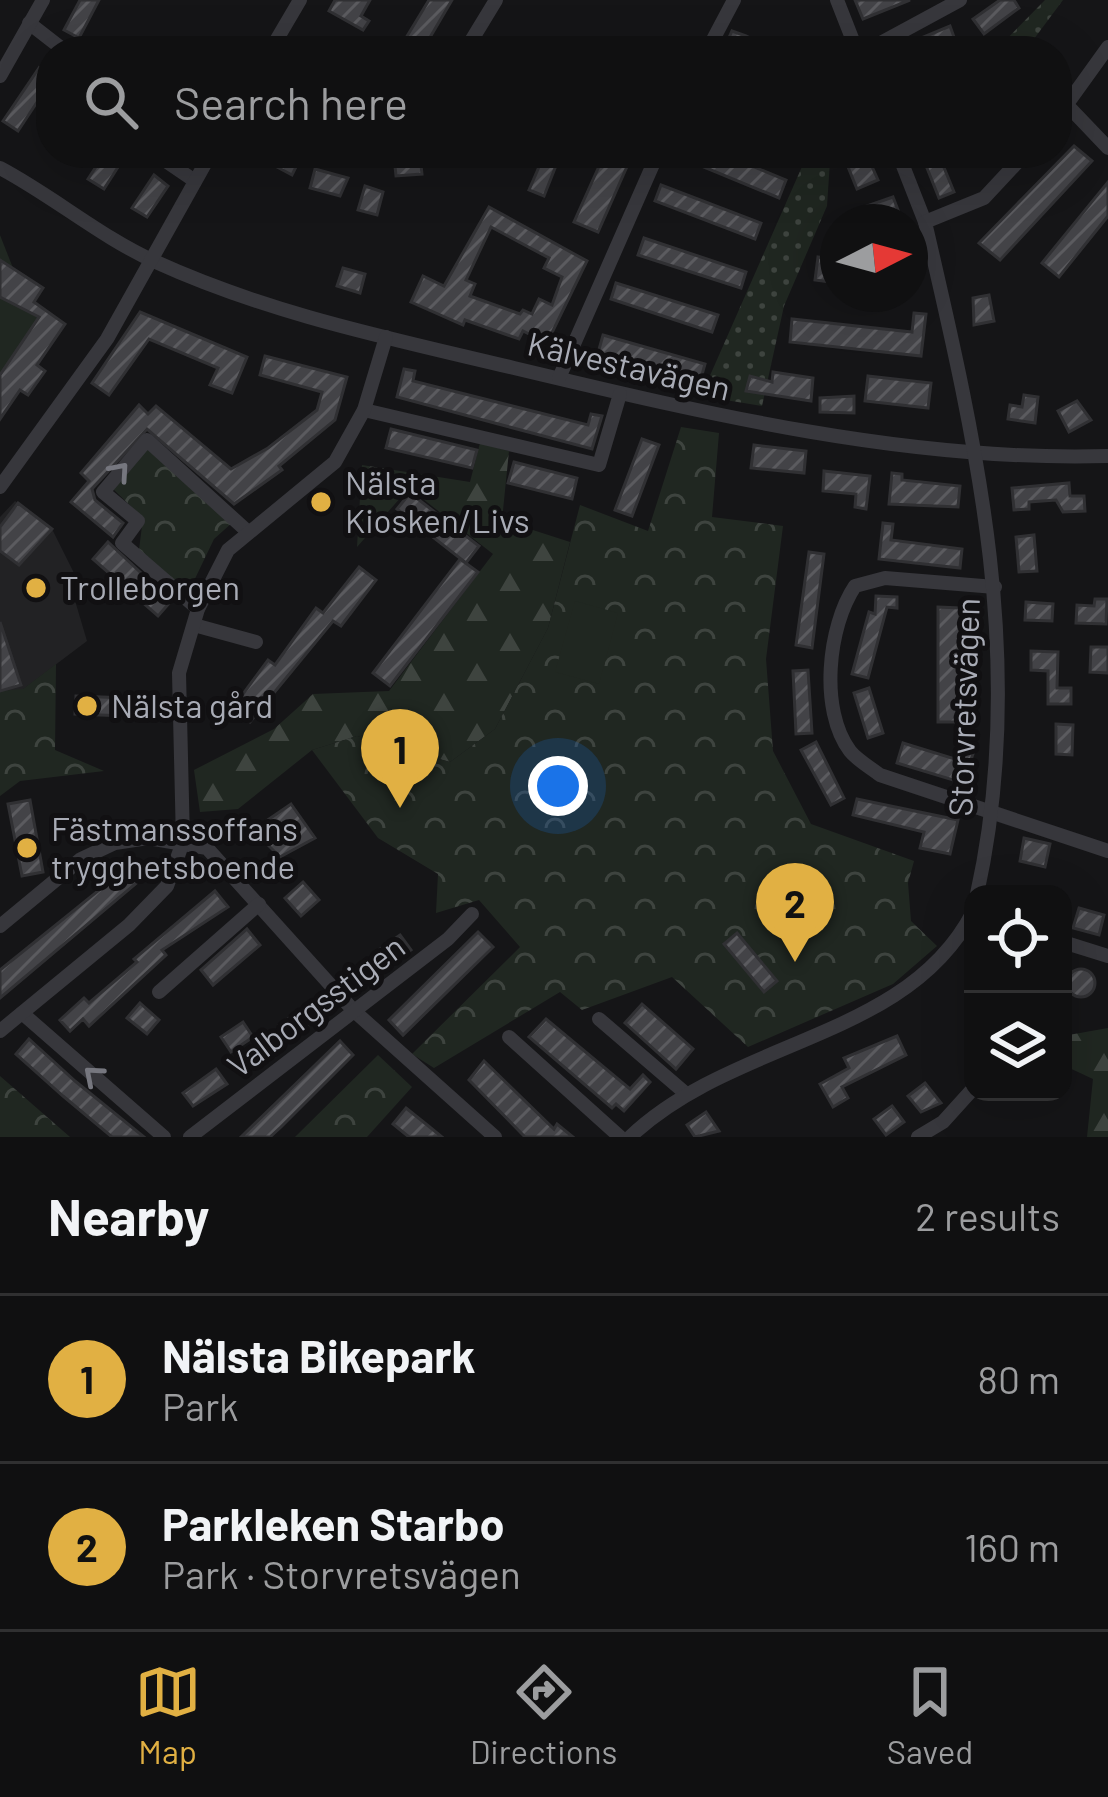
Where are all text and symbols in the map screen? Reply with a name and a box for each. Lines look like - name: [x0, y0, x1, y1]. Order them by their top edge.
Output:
- search box: [36, 36, 1072, 168]
- icon: search: [78, 69, 144, 135]
- text: Search here: [174, 75, 408, 129]
- north arrow: [820, 204, 928, 312]
- street label: Kälvestavägen: [524, 322, 734, 408]
- place label: Nälsta Kiosken/Livs: [345, 462, 530, 540]
- one-way arrow: [106, 463, 128, 485]
- marker: Nälsta Kiosken/Livs: [308, 489, 334, 515]
- place label: Trolleborgen: [60, 567, 240, 607]
- marker: Trolleborgen: [23, 575, 49, 601]
- street label: Storvretsvägen: [939, 597, 987, 817]
- place label: Nälsta gård: [111, 685, 273, 725]
- marker: Nälsta gård: [74, 693, 100, 719]
- pin: 1: [361, 709, 439, 808]
- your location: [528, 756, 588, 816]
- place label: Fästmanssoffans trygghetsboende: [51, 808, 298, 886]
- marker: Fästmanssoffans trygghetsboende: [14, 835, 40, 861]
- pin: 2: [756, 863, 834, 962]
- map controls: [964, 885, 1072, 1101]
- button: locate: [964, 885, 1072, 993]
- street label: Valborgsstigen: [219, 925, 412, 1085]
- button: layers: [964, 993, 1072, 1101]
- one-way arrow: [86, 1068, 107, 1089]
- text: Nearby: [48, 1185, 209, 1246]
- text: 2 results: [915, 1192, 1060, 1239]
- text: Nälsta Bikepark: [162, 1328, 475, 1382]
- text: 1: [80, 1355, 94, 1402]
- text: 80 m: [978, 1355, 1060, 1402]
- text: Park: [162, 1382, 239, 1429]
- text: Parkleken Starbo: [162, 1496, 504, 1550]
- text: 2: [76, 1523, 98, 1570]
- text: 160 m: [964, 1523, 1060, 1570]
- text: Park · Storvretsvägen: [162, 1550, 521, 1597]
- tab: Map: [135, 1659, 201, 1771]
- tab: Directions: [470, 1659, 617, 1771]
- tab: Saved: [887, 1659, 973, 1771]

